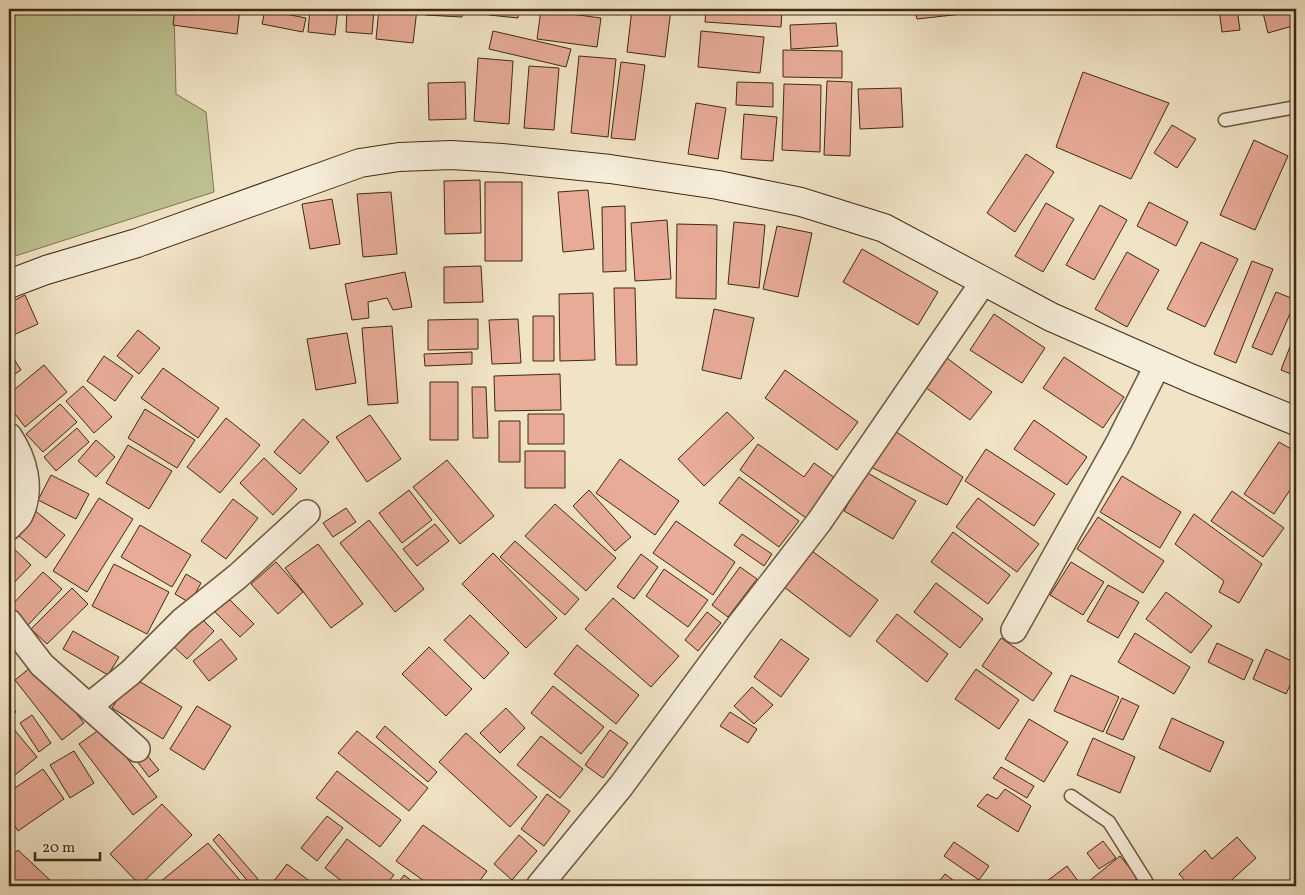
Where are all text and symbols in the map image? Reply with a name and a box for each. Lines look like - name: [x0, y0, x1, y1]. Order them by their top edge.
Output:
- scale bar: [35, 830, 100, 862]
- text: 20 m: [42, 838, 75, 859]

